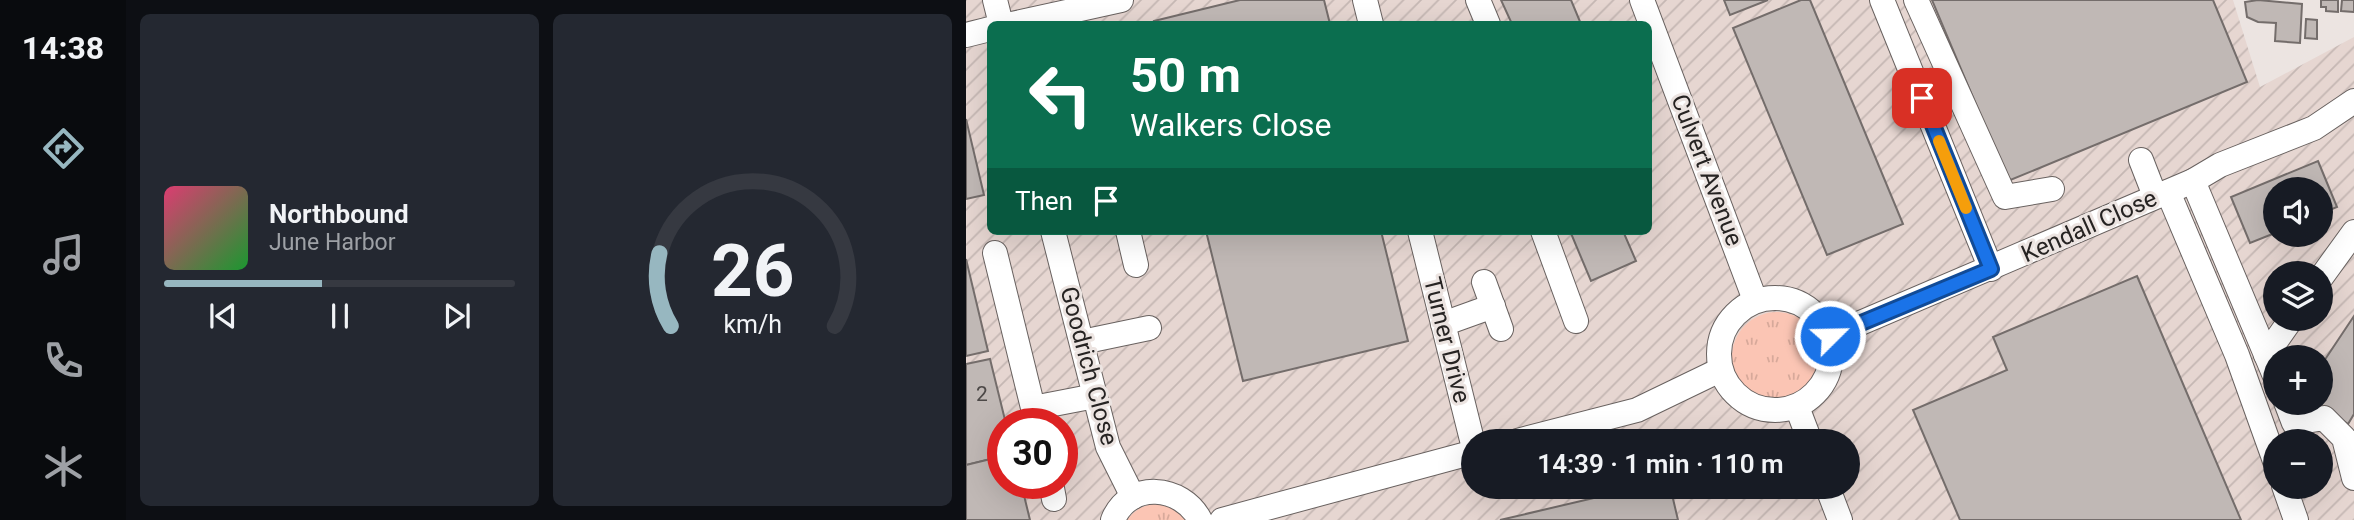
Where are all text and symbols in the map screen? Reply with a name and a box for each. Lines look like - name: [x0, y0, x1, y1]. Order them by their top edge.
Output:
- text: 14:38: [22, 29, 104, 67]
- text: 50 m: [1130, 47, 1241, 104]
- icon: left: [1015, 49, 1106, 140]
- pin: [1892, 68, 1952, 128]
- icon: arrive: [1903, 79, 1941, 117]
- street label: Culvert Avenue: [1665, 90, 1749, 250]
- text: Walkers Close: [1130, 106, 1332, 144]
- icon: directions: [39, 124, 88, 173]
- map controls: [2263, 177, 2333, 499]
- button: sound: [2263, 177, 2333, 247]
- icon: arrive: [1087, 182, 1125, 220]
- street label: Kendall Close: [2017, 184, 2161, 268]
- text: Then: [1015, 186, 1073, 216]
- text: Northbound: [269, 199, 409, 229]
- text: 26: [711, 228, 794, 314]
- text: June Harbor: [269, 229, 396, 256]
- icon: music: [39, 230, 88, 279]
- button: layers: [2263, 261, 2333, 331]
- street label: Turner Drive: [1418, 274, 1476, 406]
- street label: Goodrich Close: [1054, 284, 1124, 448]
- icon: previous: [204, 297, 242, 335]
- icon: pause: [321, 297, 359, 335]
- icon: next: [438, 297, 476, 335]
- position arrow: [1793, 299, 1867, 373]
- text: km/h: [723, 310, 782, 339]
- icon: phone: [39, 336, 88, 385]
- button: +: [2263, 345, 2333, 415]
- house number: 2: [976, 382, 988, 406]
- speed limit sign: 30: [987, 408, 1078, 499]
- button: −: [2263, 429, 2333, 499]
- icon: climate: [39, 442, 88, 491]
- text: 14:39 · 1 min · 110 m: [1537, 449, 1784, 479]

